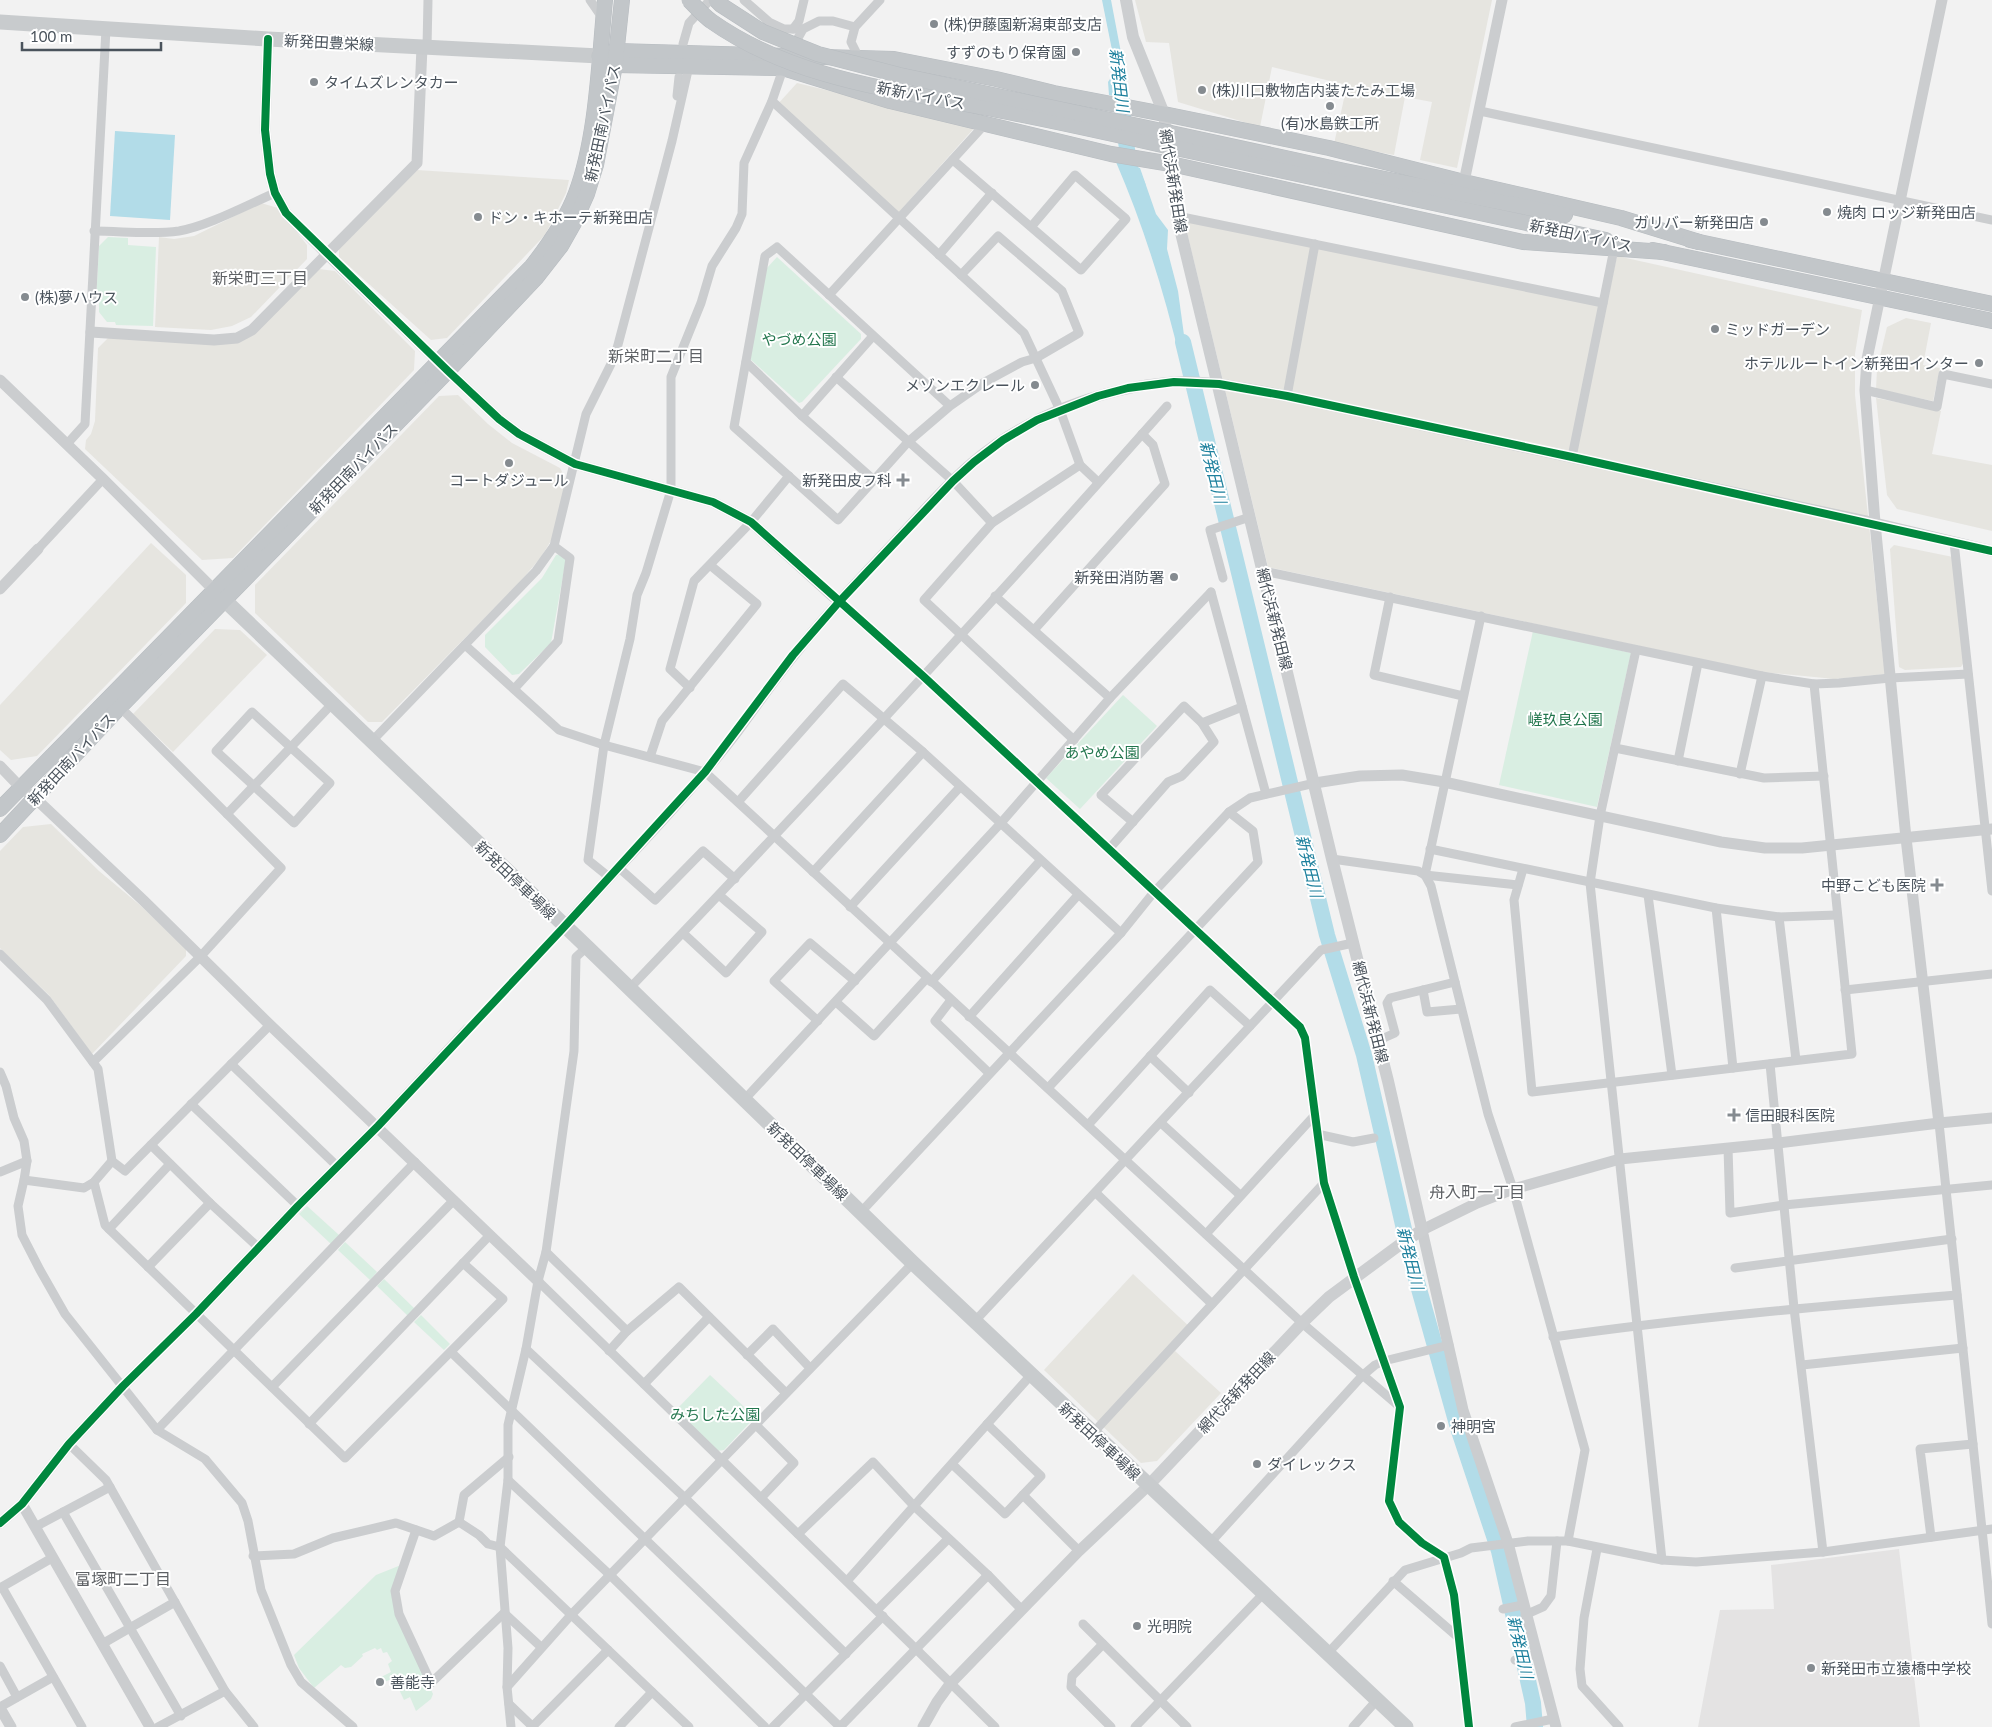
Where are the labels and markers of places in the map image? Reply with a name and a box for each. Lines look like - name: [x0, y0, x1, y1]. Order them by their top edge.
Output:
- place label: (株)伊藤園新潟東部支店: [944, 15, 1102, 33]
- marker: (株)伊藤園新潟東部支店: [928, 18, 940, 30]
- place label: すずのもり保育園: [946, 43, 1066, 61]
- marker: すずのもり保育園: [1070, 46, 1082, 58]
- place label: タイムズレンタカー: [324, 73, 459, 91]
- marker: タイムズレンタカー: [308, 76, 320, 88]
- place label: (株)川口敷物店内装たたみ工場: [1212, 81, 1415, 99]
- marker: (株)川口敷物店内装たたみ工場: [1196, 84, 1208, 96]
- marker: (有)水島鉄工所: [1324, 100, 1336, 112]
- place label: (有)水島鉄工所: [1281, 114, 1379, 132]
- place label: 焼肉 ロッジ新発田店: [1837, 203, 1976, 221]
- marker: 焼肉 ロッジ新発田店: [1821, 206, 1833, 218]
- place label: ドン・キホーテ新発田店: [488, 208, 653, 226]
- marker: ドン・キホーテ新発田店: [472, 211, 484, 223]
- place label: ガリバー新発田店: [1634, 213, 1754, 231]
- marker: ガリバー新発田店: [1758, 216, 1770, 228]
- place label: (株)夢ハウス: [35, 288, 118, 306]
- marker: (株)夢ハウス: [19, 291, 31, 303]
- place label: ミッドガーデン: [1725, 320, 1830, 338]
- marker: ミッドガーデン: [1709, 323, 1721, 335]
- place label: ホテルルートイン新発田インター: [1744, 354, 1969, 372]
- marker: ホテルルートイン新発田インター: [1973, 357, 1985, 369]
- place label: メゾンエクレール: [905, 376, 1025, 394]
- marker: メゾンエクレール: [1029, 379, 1041, 391]
- marker: コートダジュール: [503, 457, 515, 469]
- place label: コートダジュール: [449, 471, 569, 489]
- place label: 新発田皮フ科: [802, 471, 892, 489]
- marker: 新発田皮フ科: [896, 473, 910, 487]
- place label: 新発田消防署: [1074, 568, 1164, 586]
- marker: 新発田消防署: [1168, 571, 1180, 583]
- place label: 中野こども医院: [1821, 876, 1926, 894]
- marker: 中野こども医院: [1930, 878, 1944, 892]
- place label: 信田眼科医院: [1745, 1106, 1835, 1124]
- marker: 信田眼科医院: [1727, 1108, 1741, 1122]
- place label: 神明宮: [1451, 1417, 1496, 1435]
- marker: 神明宮: [1435, 1420, 1447, 1432]
- place label: ダイレックス: [1267, 1455, 1357, 1473]
- marker: ダイレックス: [1251, 1458, 1263, 1470]
- place label: 光明院: [1147, 1617, 1192, 1635]
- marker: 光明院: [1131, 1620, 1143, 1632]
- place label: 新発田市立猿橋中学校: [1821, 1659, 1971, 1677]
- marker: 新発田市立猿橋中学校: [1805, 1662, 1817, 1674]
- place label: 善能寺: [390, 1673, 435, 1691]
- marker: 善能寺: [374, 1676, 386, 1688]

